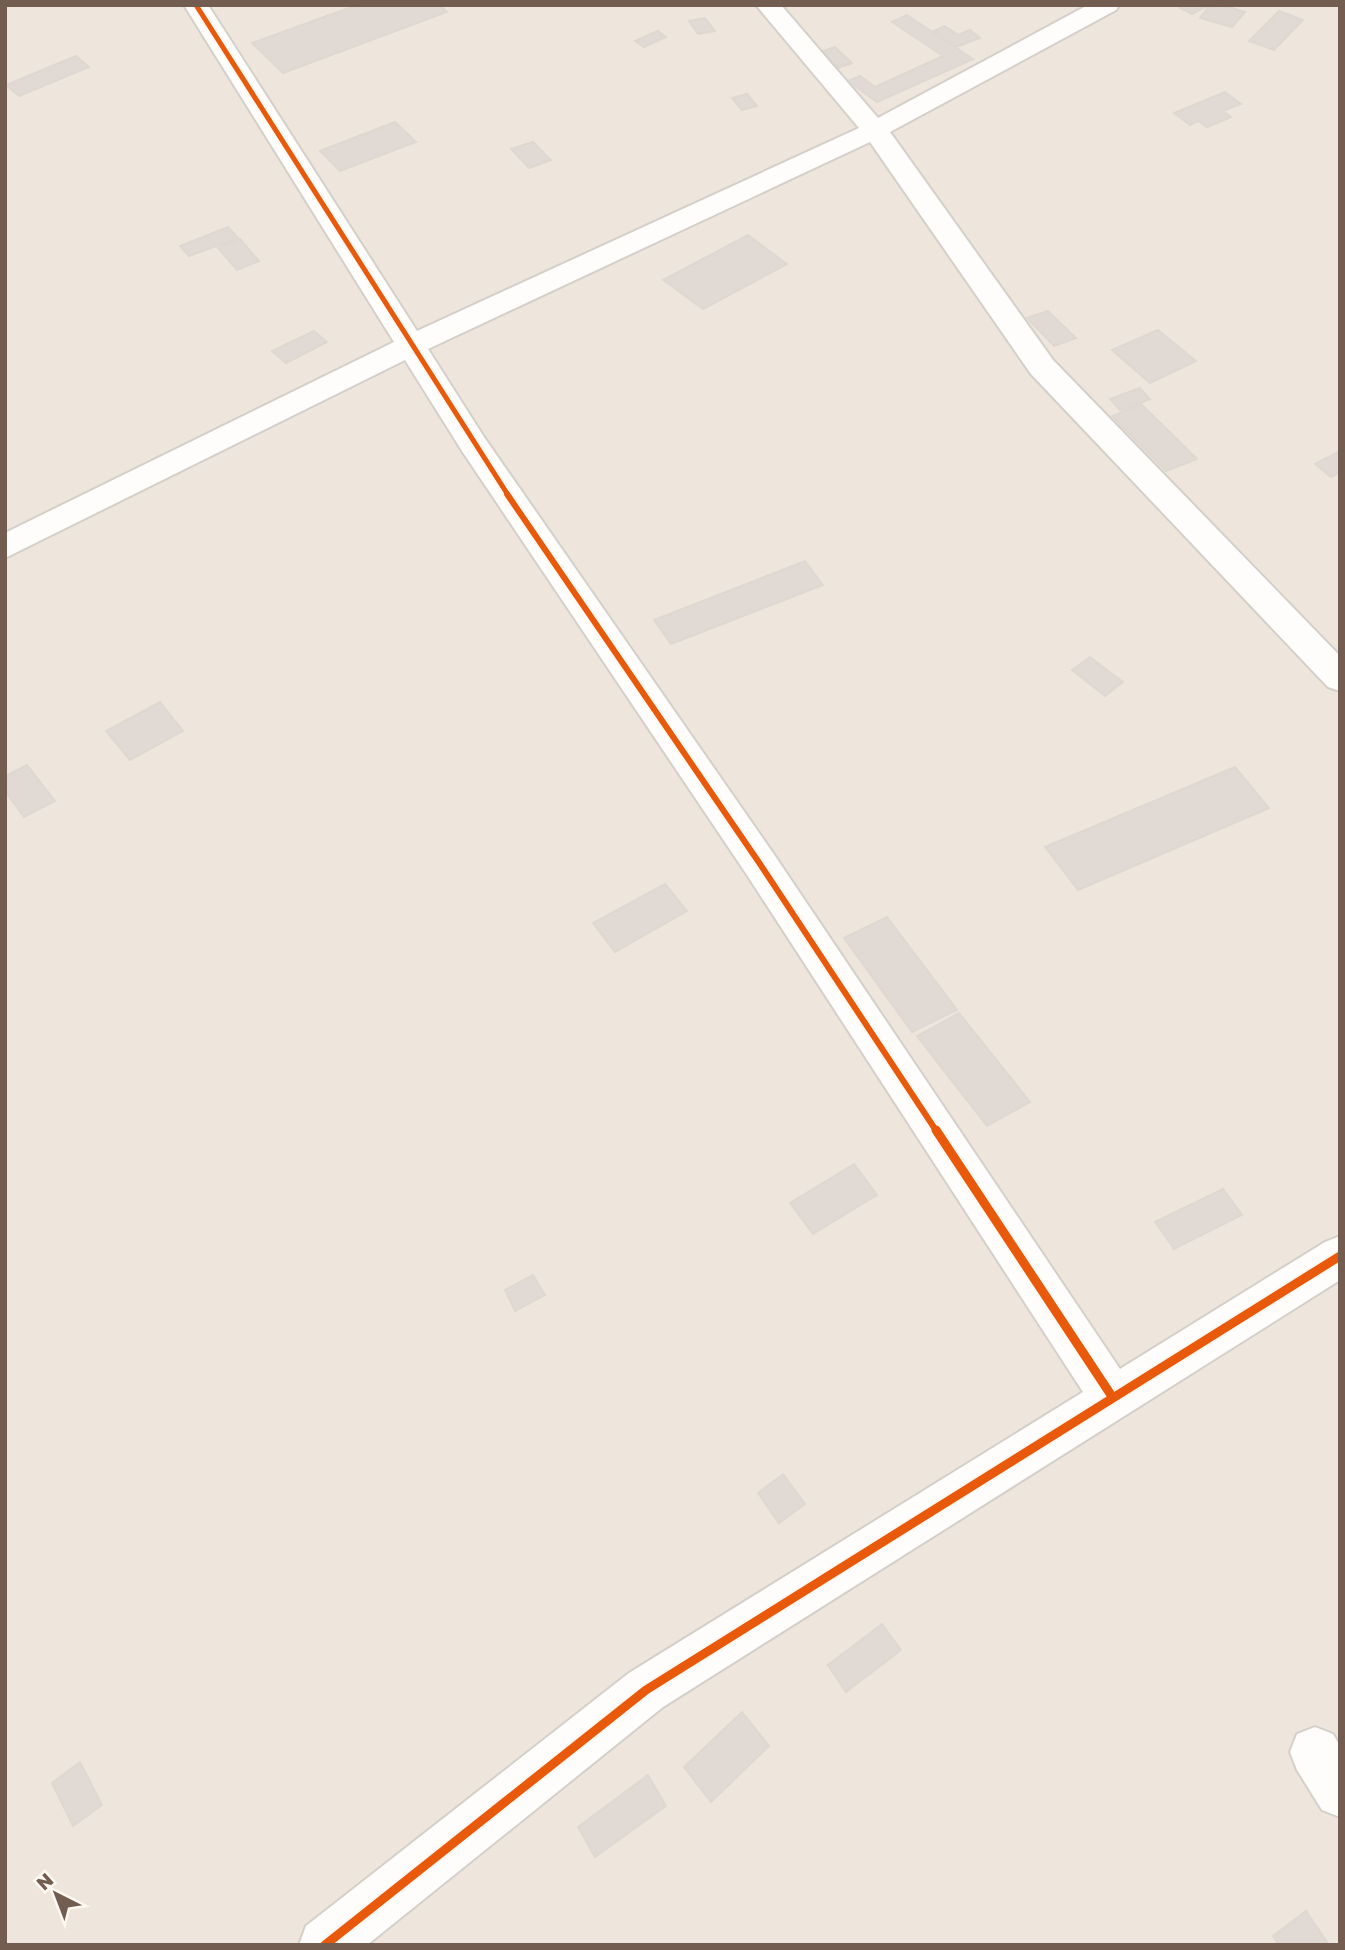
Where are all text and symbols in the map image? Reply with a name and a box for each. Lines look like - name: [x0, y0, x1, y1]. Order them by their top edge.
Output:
- north arrow: [21, 1859, 91, 1929]
- text: N: [31, 1868, 57, 1894]

